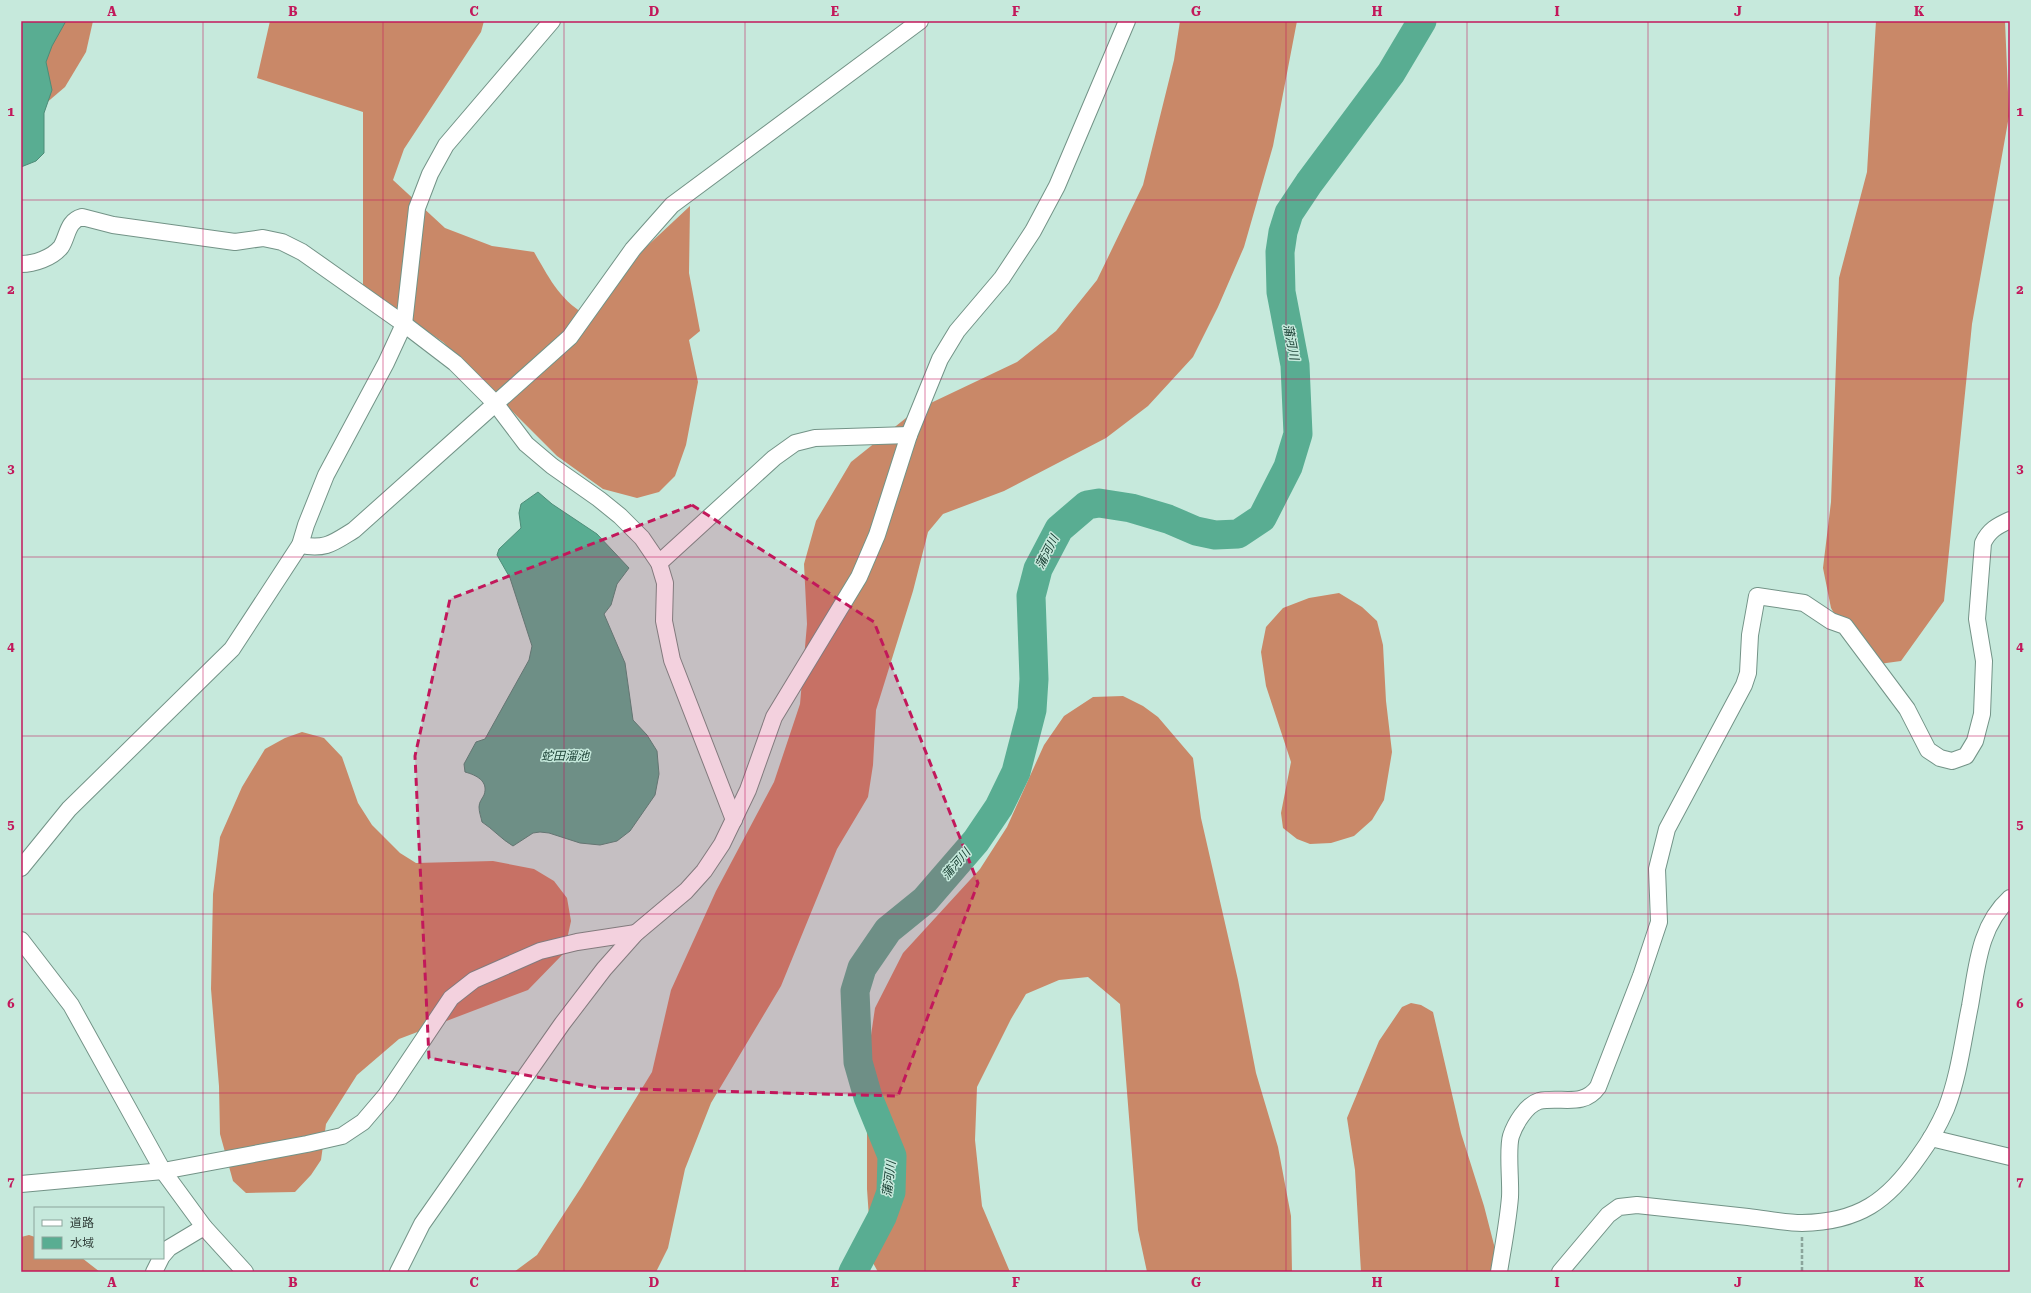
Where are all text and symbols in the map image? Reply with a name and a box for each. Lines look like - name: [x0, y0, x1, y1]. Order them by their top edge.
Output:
- text: A: [107, 4, 117, 19]
- text: B: [288, 4, 298, 19]
- text: C: [469, 4, 479, 19]
- text: D: [649, 4, 659, 19]
- text: E: [831, 4, 839, 19]
- text: F: [1012, 4, 1020, 19]
- text: G: [1191, 4, 1201, 19]
- text: H: [1372, 4, 1383, 19]
- text: I: [1554, 4, 1560, 19]
- text: J: [1734, 4, 1742, 19]
- text: K: [1914, 4, 1925, 19]
- text: 1: [7, 104, 15, 119]
- text: 1: [2016, 104, 2024, 119]
- text: 2: [7, 282, 15, 297]
- text: 2: [2016, 282, 2024, 297]
- water label: 蒲河川: [1281, 323, 1302, 363]
- text: 3: [7, 461, 15, 476]
- text: 3: [2016, 461, 2024, 476]
- water label: 蒲河川: [1033, 531, 1062, 571]
- text: 4: [7, 639, 15, 654]
- text: 4: [2016, 639, 2024, 654]
- water label: 蛇田溜池: [541, 749, 590, 763]
- text: 5: [7, 817, 15, 832]
- text: 5: [2016, 817, 2024, 832]
- water label: 蒲河川: [939, 844, 974, 882]
- text: 6: [7, 996, 15, 1011]
- text: 6: [2016, 996, 2024, 1011]
- water label: 蒲河川: [880, 1158, 898, 1198]
- text: 7: [7, 1174, 15, 1189]
- text: 7: [2016, 1174, 2024, 1189]
- legend: [34, 1207, 164, 1259]
- text: 道路: [70, 1216, 94, 1230]
- text: 水域: [70, 1236, 94, 1250]
- text: A: [107, 1275, 117, 1290]
- text: B: [288, 1275, 298, 1290]
- text: C: [469, 1275, 479, 1290]
- text: D: [649, 1275, 659, 1290]
- text: E: [831, 1275, 839, 1290]
- text: F: [1012, 1275, 1020, 1290]
- text: G: [1191, 1275, 1201, 1290]
- text: H: [1372, 1275, 1383, 1290]
- text: I: [1554, 1275, 1560, 1290]
- text: J: [1734, 1275, 1742, 1290]
- text: K: [1914, 1275, 1925, 1290]

